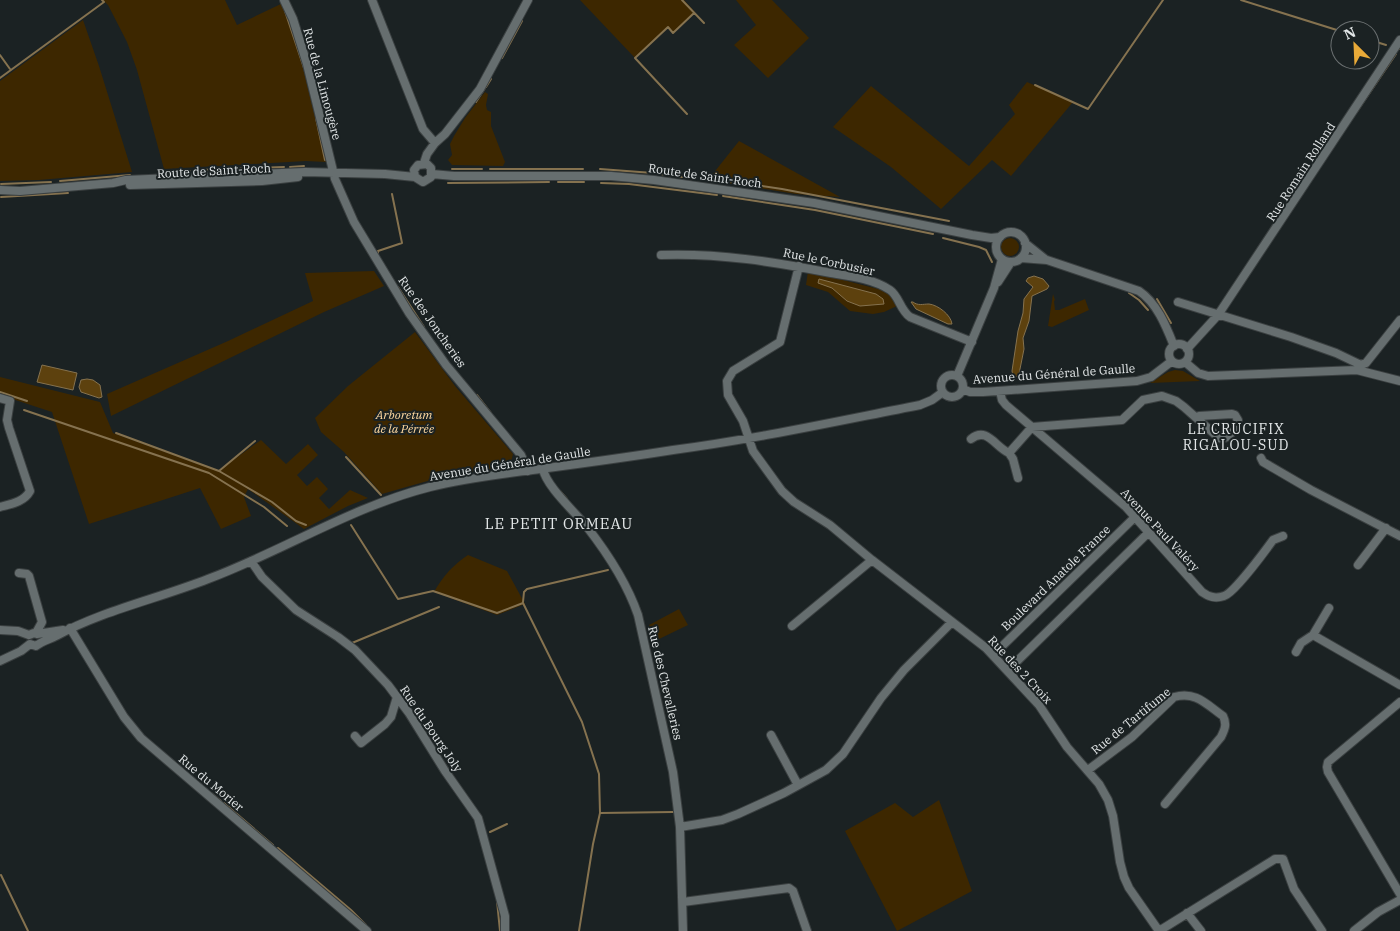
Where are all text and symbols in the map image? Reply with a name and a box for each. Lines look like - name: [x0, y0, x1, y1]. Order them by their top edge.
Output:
- north arrow: [1330, 20, 1380, 70]
- text: N: [1341, 23, 1358, 44]
- street label: Rue de la Limougère: [300, 26, 345, 141]
- street label: Rue Romain Rolland: [1263, 119, 1338, 224]
- street label: Route de Saint-Roch: [157, 160, 272, 181]
- street label: Route de Saint-Roch: [647, 160, 763, 191]
- street label: Rue le Corbusier: [782, 244, 877, 279]
- street label: Rue des Joncheries: [395, 273, 470, 370]
- street label: Avenue du Général de Gaulle: [972, 360, 1136, 387]
- park label: Arboretum de la Pérrée: [374, 407, 435, 436]
- district label: LE CRUCIFIX RIGALOU-SUD: [1183, 420, 1289, 454]
- street label: Avenue du Général de Gaulle: [428, 443, 591, 484]
- street label: Avenue Paul Valéry: [1118, 485, 1203, 575]
- district label: LE PETIT ORMEAU: [485, 514, 633, 533]
- street label: Boulevard Anatole France: [998, 522, 1113, 634]
- street label: Rue des Chevalleries: [645, 624, 686, 741]
- street label: Rue des 2 Croix: [985, 633, 1056, 707]
- street label: Rue du Bourg Joly: [397, 683, 466, 775]
- street label: Rue de Tartifume: [1088, 684, 1173, 757]
- street label: Rue du Morier: [176, 751, 247, 815]

